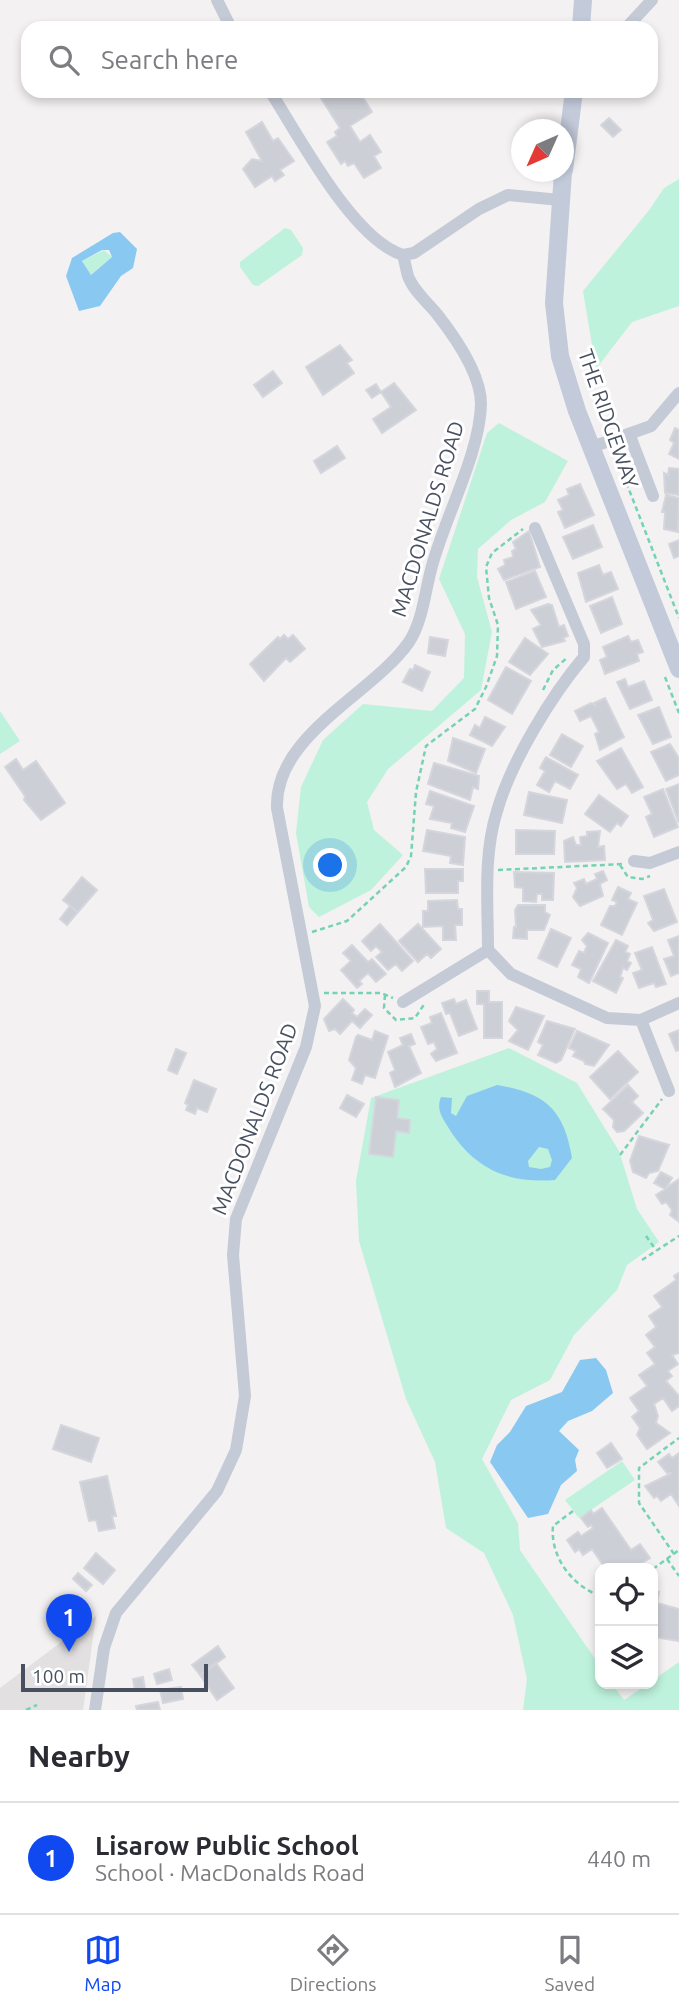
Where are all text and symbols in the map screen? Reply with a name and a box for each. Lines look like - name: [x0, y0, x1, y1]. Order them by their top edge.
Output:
- search box: [21, 21, 658, 98]
- icon: search: [45, 41, 83, 79]
- text: Search here: [101, 45, 238, 74]
- north arrow: [511, 119, 574, 182]
- street label: THE RIDGEWAY: [574, 346, 644, 491]
- street label: MACDONALDS ROAD: [386, 418, 468, 619]
- your location: [313, 848, 347, 882]
- street label: MACDONALDS ROAD: [206, 1019, 302, 1218]
- map controls: [595, 1563, 658, 1689]
- button: locate: [595, 1563, 658, 1626]
- pin: 1: [46, 1594, 92, 1652]
- button: layers: [595, 1626, 658, 1689]
- scale bar: [21, 1661, 208, 1693]
- text: 100 m: [32, 1665, 85, 1687]
- text: Nearby: [28, 1739, 130, 1773]
- text: Lisarow Public School: [95, 1831, 359, 1860]
- text: 1: [45, 1846, 57, 1871]
- text: 440 m: [587, 1846, 651, 1871]
- text: School · MacDonalds Road: [95, 1860, 365, 1885]
- tab: Map: [84, 1931, 122, 1995]
- tab: Directions: [290, 1931, 377, 1995]
- tab: Saved: [544, 1931, 595, 1995]

